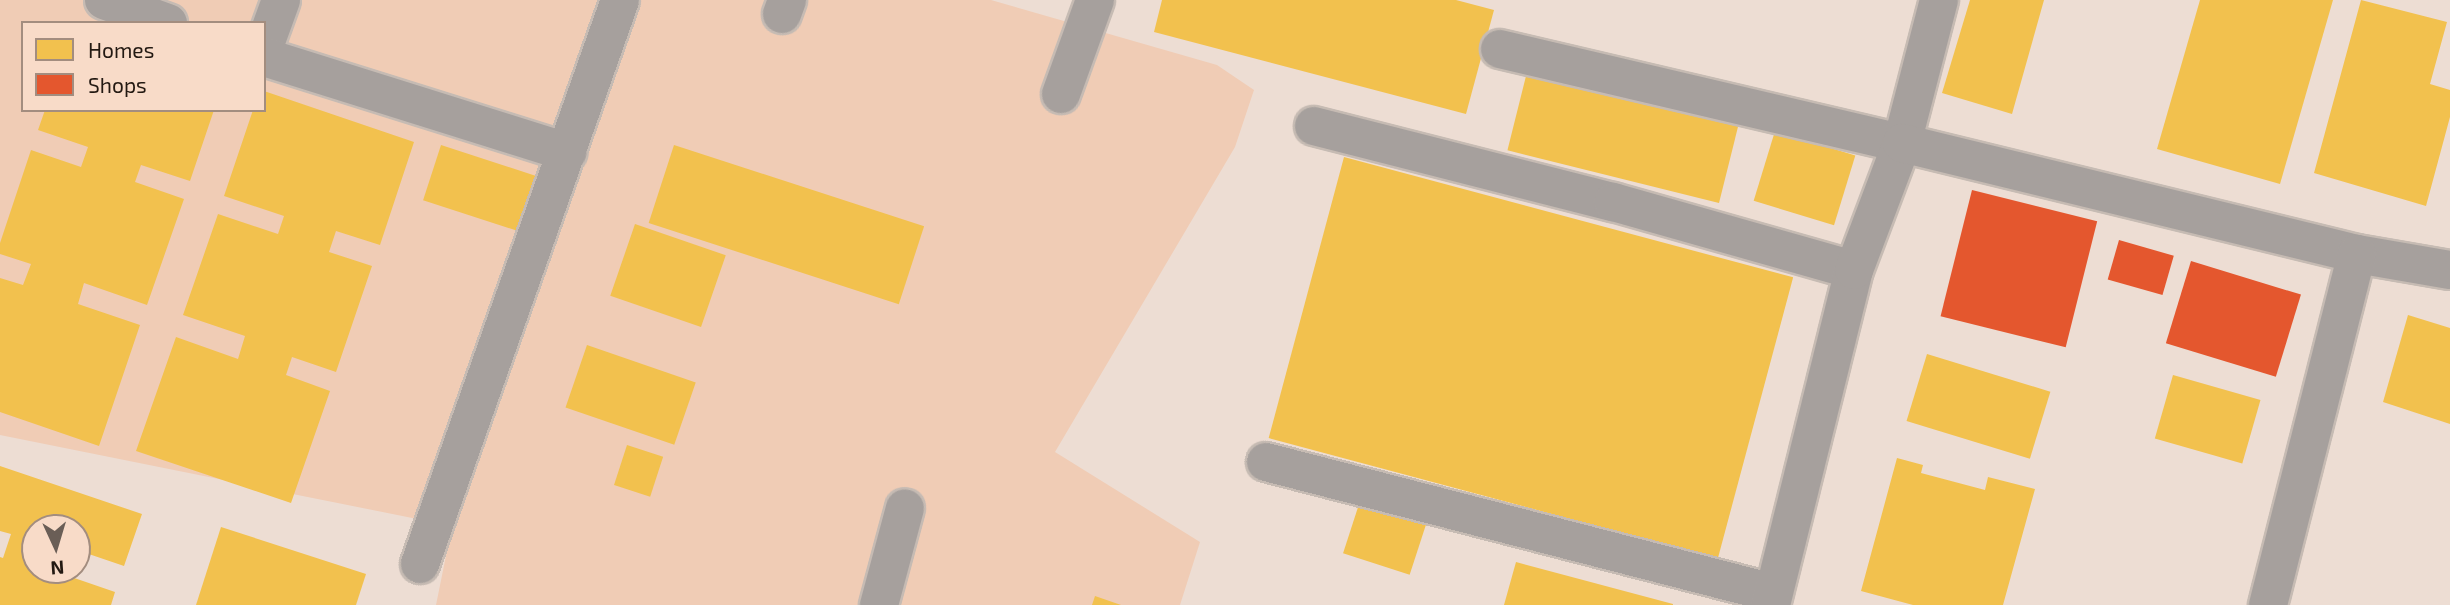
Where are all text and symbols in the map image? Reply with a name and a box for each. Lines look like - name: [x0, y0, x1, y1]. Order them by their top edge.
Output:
- legend: [21, 21, 266, 112]
- text: Homes: [88, 37, 154, 62]
- text: Shops: [88, 72, 147, 97]
- north arrow: [21, 514, 91, 584]
- text: N: [50, 557, 65, 580]

